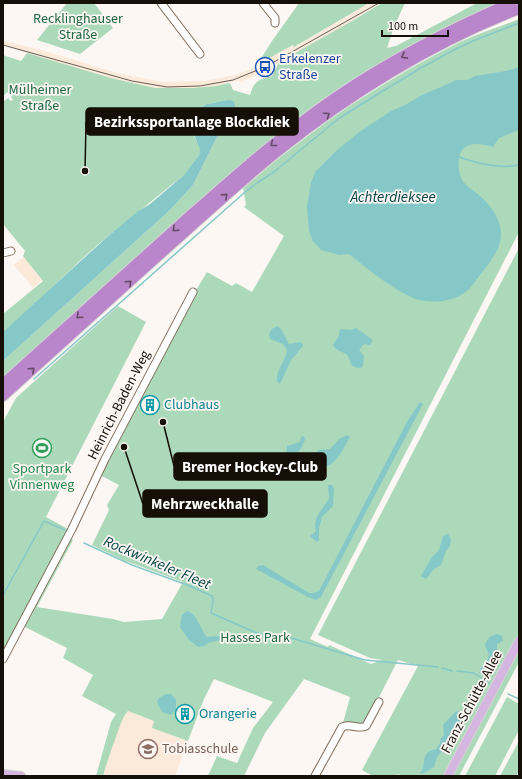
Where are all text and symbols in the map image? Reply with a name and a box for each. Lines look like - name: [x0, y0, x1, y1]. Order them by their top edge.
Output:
- park label: Recklinghauser Straße: [33, 9, 123, 45]
- scale bar: [382, 12, 448, 38]
- text: 100 m: [388, 18, 418, 35]
- place label: Erkelenzer Straße: [279, 49, 341, 85]
- one-way arrow: [401, 51, 408, 59]
- bus stop icon: Erkelenzer Straße: [254, 56, 276, 78]
- park label: Mülheimer Straße: [9, 80, 72, 116]
- callout: Bezirkssportanlage Blockdiek: [86, 108, 298, 135]
- text: Bezirkssportanlage Blockdiek: [94, 112, 291, 133]
- one-way arrow: [323, 112, 330, 120]
- one-way arrow: [271, 139, 278, 146]
- water label: Achterdieksee: [349, 187, 436, 208]
- one-way arrow: [221, 194, 228, 201]
- one-way arrow: [172, 225, 180, 232]
- one-way arrow: [124, 281, 131, 288]
- one-way arrow: [76, 312, 83, 319]
- street label: Heinrich-Baden-Weg: [83, 347, 155, 463]
- one-way arrow: [27, 367, 35, 375]
- building icon: Clubhaus: [139, 394, 161, 416]
- place label: Clubhaus: [164, 395, 219, 415]
- sports icon: Sportpark Vinnenweg: [31, 437, 53, 459]
- callout: Bremer Hockey-Club: [174, 453, 326, 480]
- text: Bremer Hockey-Club: [182, 457, 318, 478]
- place label: Sportpark Vinnenweg: [10, 459, 74, 495]
- callout: Mehrzweckhalle: [143, 490, 267, 517]
- text: Mehrzweckhalle: [151, 494, 259, 515]
- water label: Rockwinkeler Fleet: [100, 531, 215, 595]
- park label: Hasses Park: [220, 628, 290, 648]
- street label: Franz-Schütte-Allee: [436, 647, 508, 757]
- building icon: Orangerie: [174, 703, 196, 725]
- place label: Orangerie: [199, 704, 257, 724]
- school or university icon: Tobiasschule: [137, 738, 159, 760]
- place label: Tobiasschule: [162, 739, 238, 759]

